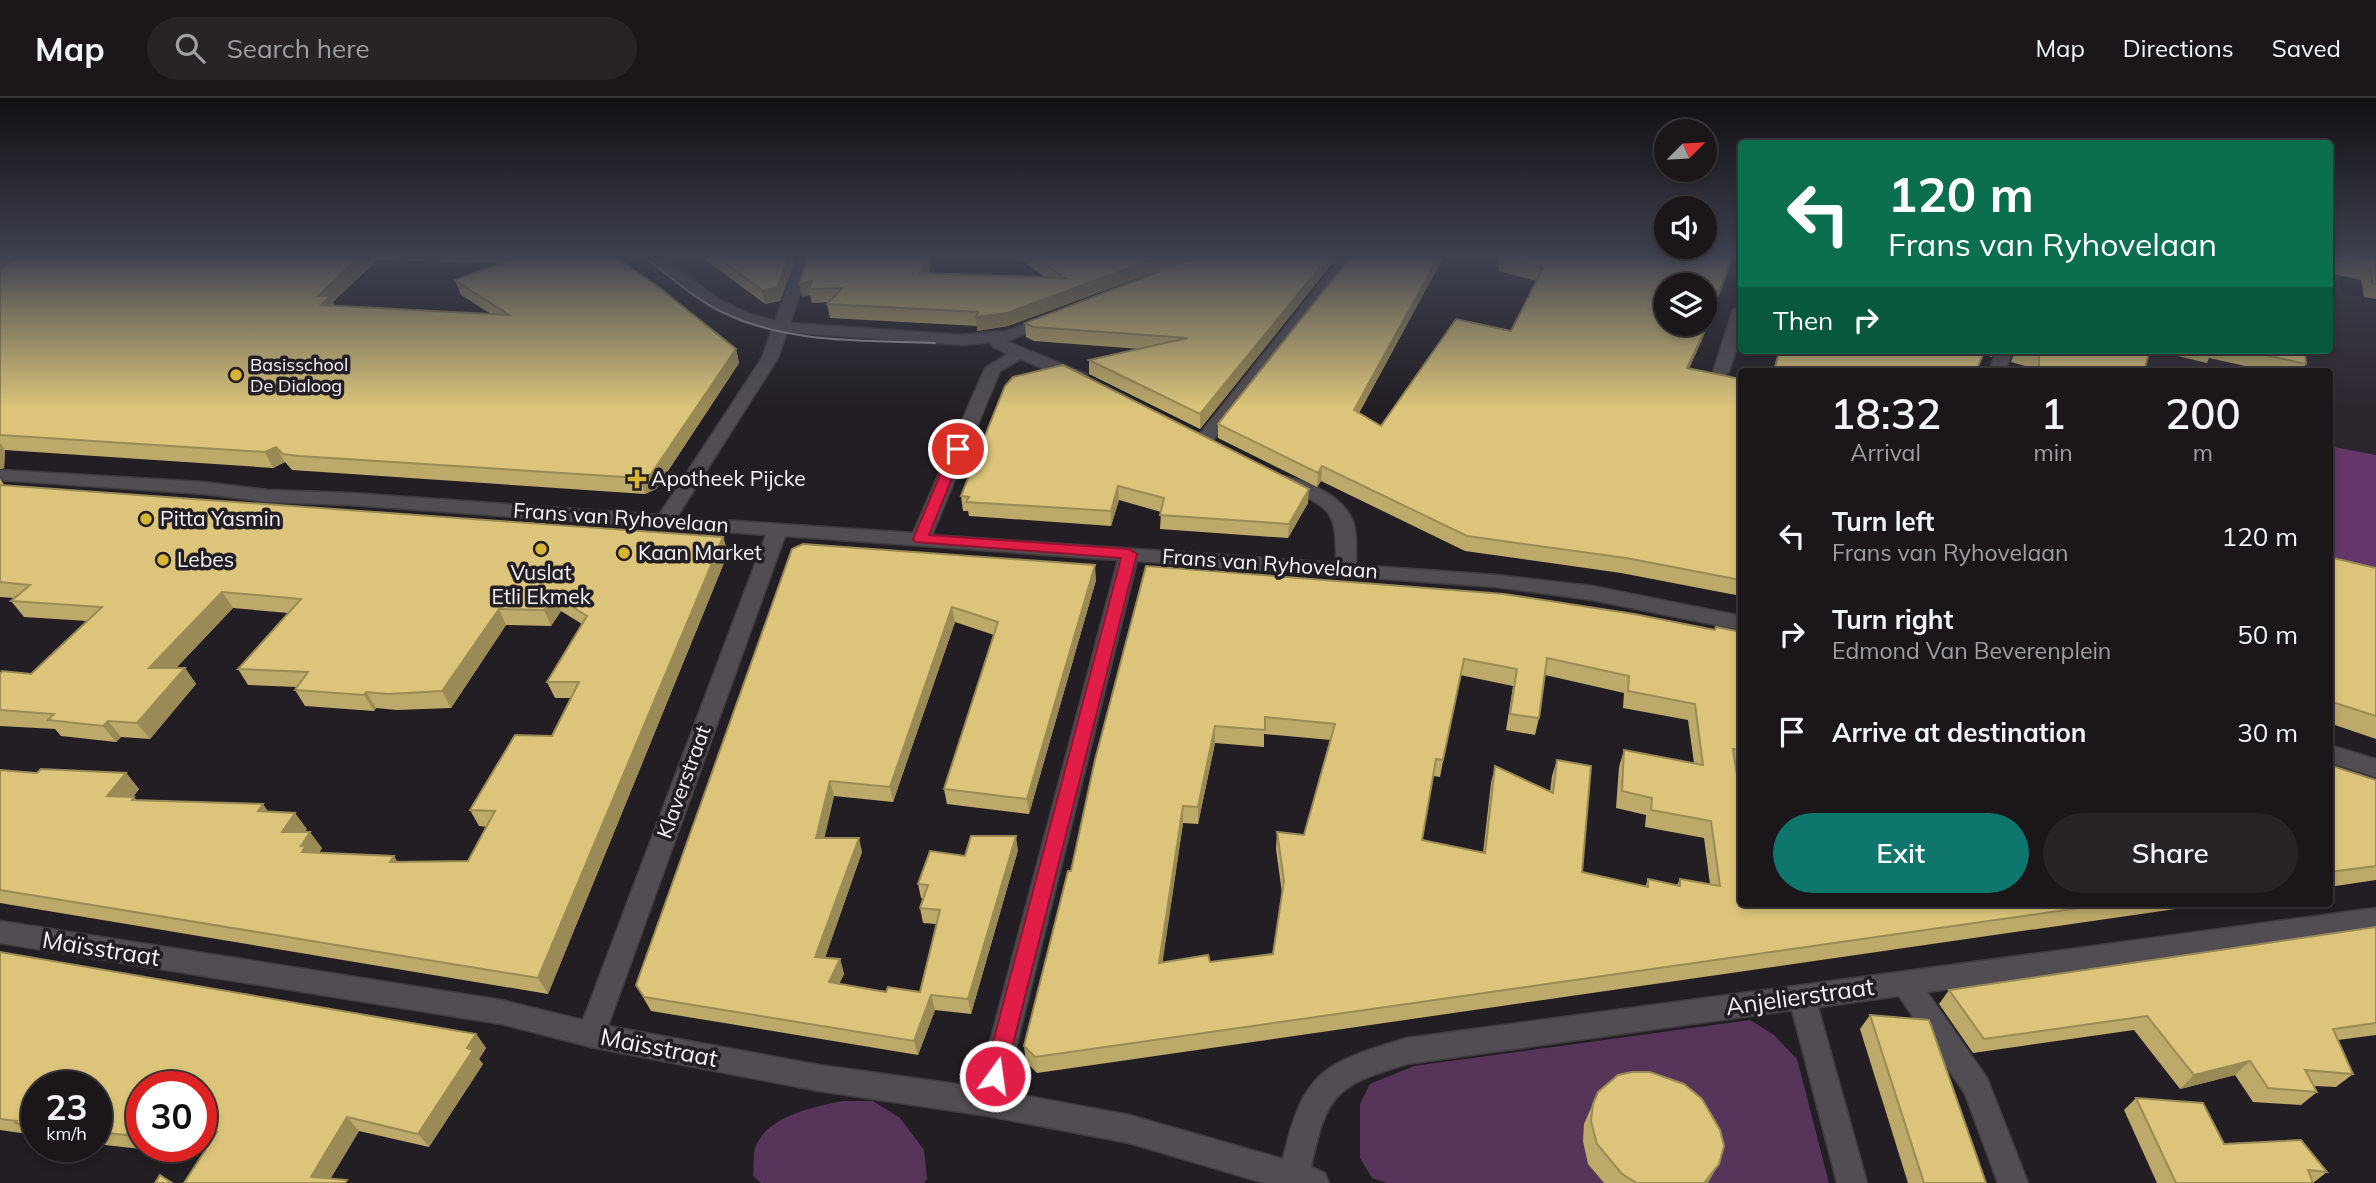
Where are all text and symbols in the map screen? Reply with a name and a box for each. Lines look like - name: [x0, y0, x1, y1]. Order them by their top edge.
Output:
- search box: [147, 17, 637, 80]
- text: Map: [35, 28, 105, 69]
- icon: search: [171, 29, 209, 67]
- text: Search here: [227, 32, 370, 65]
- text: Map: [2035, 33, 2085, 63]
- text: Directions: [2123, 33, 2234, 63]
- text: Saved: [2272, 33, 2341, 63]
- north arrow: [1654, 119, 1717, 182]
- map controls: [1654, 119, 1717, 336]
- text: 120 m: [1888, 163, 2034, 224]
- icon: left: [1773, 168, 1864, 259]
- button: sound: [1654, 196, 1717, 259]
- text: Frans van Ryhovelaan: [1888, 224, 2217, 264]
- button: layers: [1654, 273, 1717, 336]
- icon: right: [1847, 301, 1885, 339]
- text: Then: [1773, 304, 1833, 337]
- place label: Basisschool De Dialoog: [250, 353, 348, 397]
- marker: Basisschool De Dialoog: [228, 367, 244, 383]
- text: 18:32: [1830, 387, 1941, 440]
- text: 1: [2040, 387, 2066, 440]
- text: 200: [2165, 387, 2241, 440]
- pin: [928, 419, 988, 479]
- icon: arrive: [939, 430, 977, 468]
- text: Arrival: [1851, 438, 1921, 467]
- text: min: [2033, 438, 2073, 467]
- text: m: [2193, 438, 2213, 467]
- place label: Apotheek Pijcke: [651, 465, 806, 491]
- marker: Apotheek Pijcke: [629, 471, 645, 487]
- street label: Frans van Ryhovelaan: [512, 497, 730, 538]
- place label: Pitta Yasmin: [160, 505, 281, 531]
- text: Turn left: [1832, 505, 1934, 538]
- marker: Pitta Yasmin: [138, 511, 154, 527]
- icon: left: [1773, 517, 1811, 555]
- text: 120 m: [2222, 520, 2298, 553]
- text: Frans van Ryhovelaan: [1832, 538, 2069, 567]
- place label: Kaan Market: [638, 539, 762, 565]
- marker: Vuslat Etli Ekmek: [533, 541, 549, 557]
- street label: Frans van Ryhovelaan: [1161, 543, 1379, 584]
- marker: Kaan Market: [616, 545, 632, 561]
- place label: Lebes: [177, 546, 234, 572]
- marker: Lebes: [155, 552, 171, 568]
- place label: Vuslat Etli Ekmek: [492, 559, 591, 609]
- text: Turn right: [1832, 603, 1953, 636]
- icon: right: [1773, 615, 1811, 653]
- text: 50 m: [2237, 618, 2298, 651]
- text: Edmond Van Beverenplein: [1832, 636, 2111, 665]
- icon: arrive: [1773, 713, 1811, 751]
- text: Arrive at destination: [1832, 716, 2087, 749]
- text: 30 m: [2237, 716, 2298, 749]
- street label: Klaverstraat: [651, 722, 716, 842]
- button: Exit: [1773, 813, 2029, 893]
- button: Share: [2043, 813, 2298, 893]
- street label: Maïsstraat: [40, 924, 162, 972]
- street label: Anjelierstraat: [1724, 971, 1876, 1021]
- street label: Maïsstraat: [598, 1021, 720, 1073]
- position arrow: [958, 1039, 1032, 1113]
- speed limit sign: 30: [126, 1071, 217, 1162]
- text: 23: [45, 1085, 88, 1129]
- text: km/h: [46, 1122, 87, 1145]

